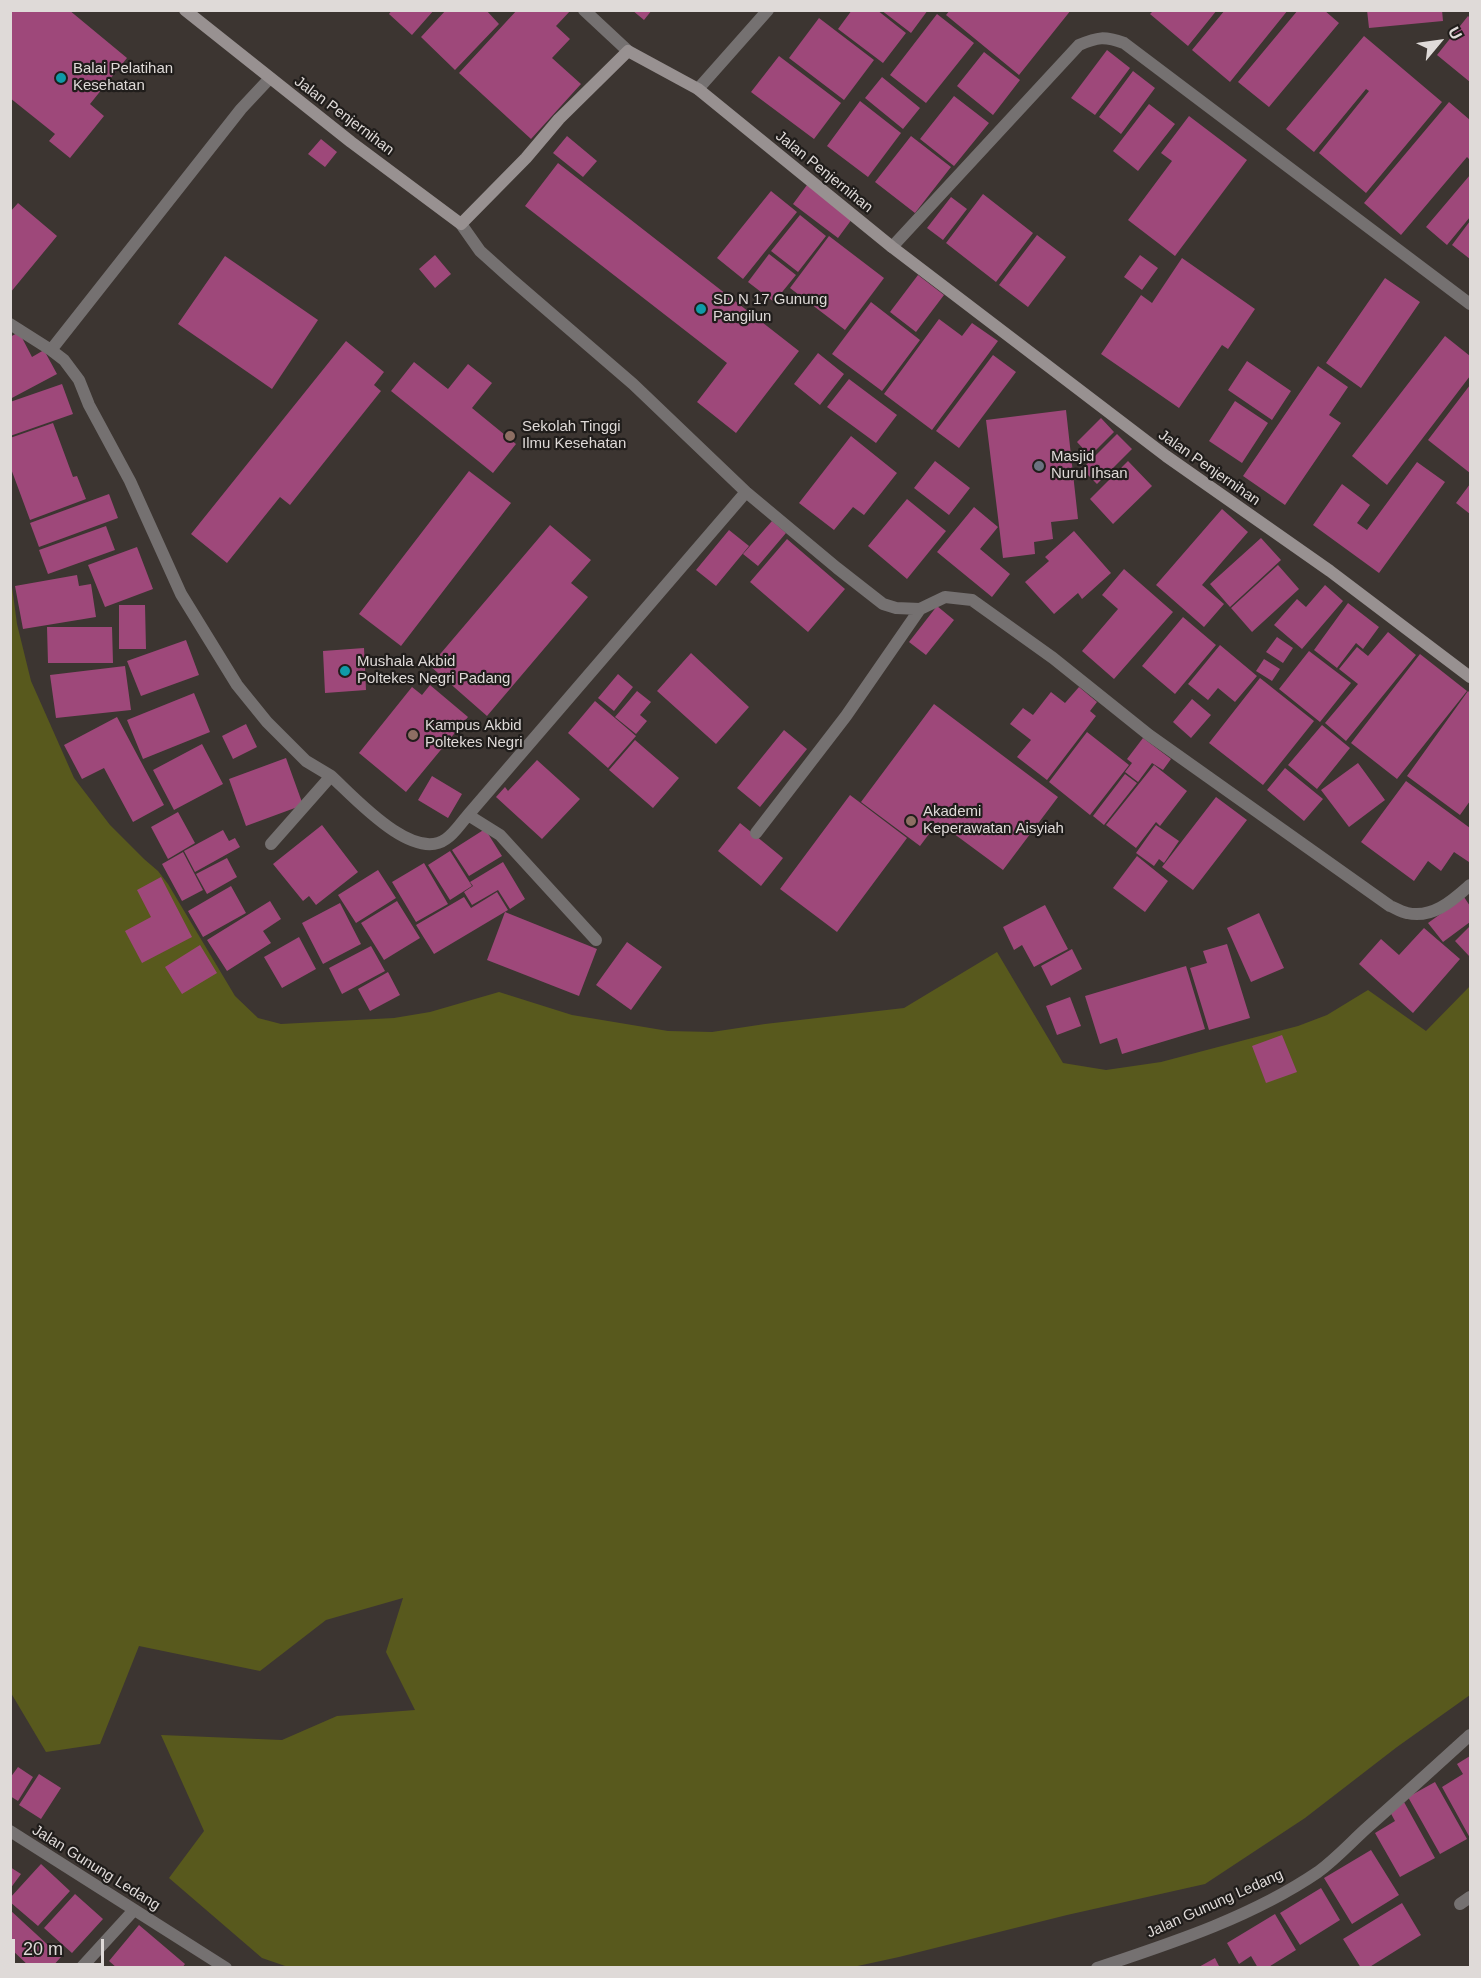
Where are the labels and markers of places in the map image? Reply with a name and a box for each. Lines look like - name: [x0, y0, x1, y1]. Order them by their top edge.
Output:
- place label: Balai Pelatihan Kesehatan: [73, 60, 173, 95]
- marker: Balai Pelatihan Kesehatan: [54, 71, 68, 85]
- place label: SD N 17 Gunung Pangilun: [713, 291, 827, 326]
- marker: SD N 17 Gunung Pangilun: [694, 302, 708, 316]
- place label: Sekolah Tinggi Ilmu Kesehatan: [522, 418, 626, 453]
- marker: Sekolah Tinggi Ilmu Kesehatan: [503, 429, 517, 443]
- place label: Masjid Nurul Ihsan: [1051, 448, 1128, 483]
- marker: Masjid Nurul Ihsan: [1032, 459, 1046, 473]
- place label: Mushala Akbid Poltekes Negri Padang: [357, 653, 510, 688]
- marker: Mushala Akbid Poltekes Negri Padang: [338, 664, 352, 678]
- place label: Kampus Akbid Poltekes Negri: [425, 717, 523, 752]
- marker: Kampus Akbid Poltekes Negri: [406, 728, 420, 742]
- place label: Akademi Keperawatan Aisyiah: [923, 803, 1064, 838]
- marker: Akademi Keperawatan Aisyiah: [904, 814, 918, 828]

